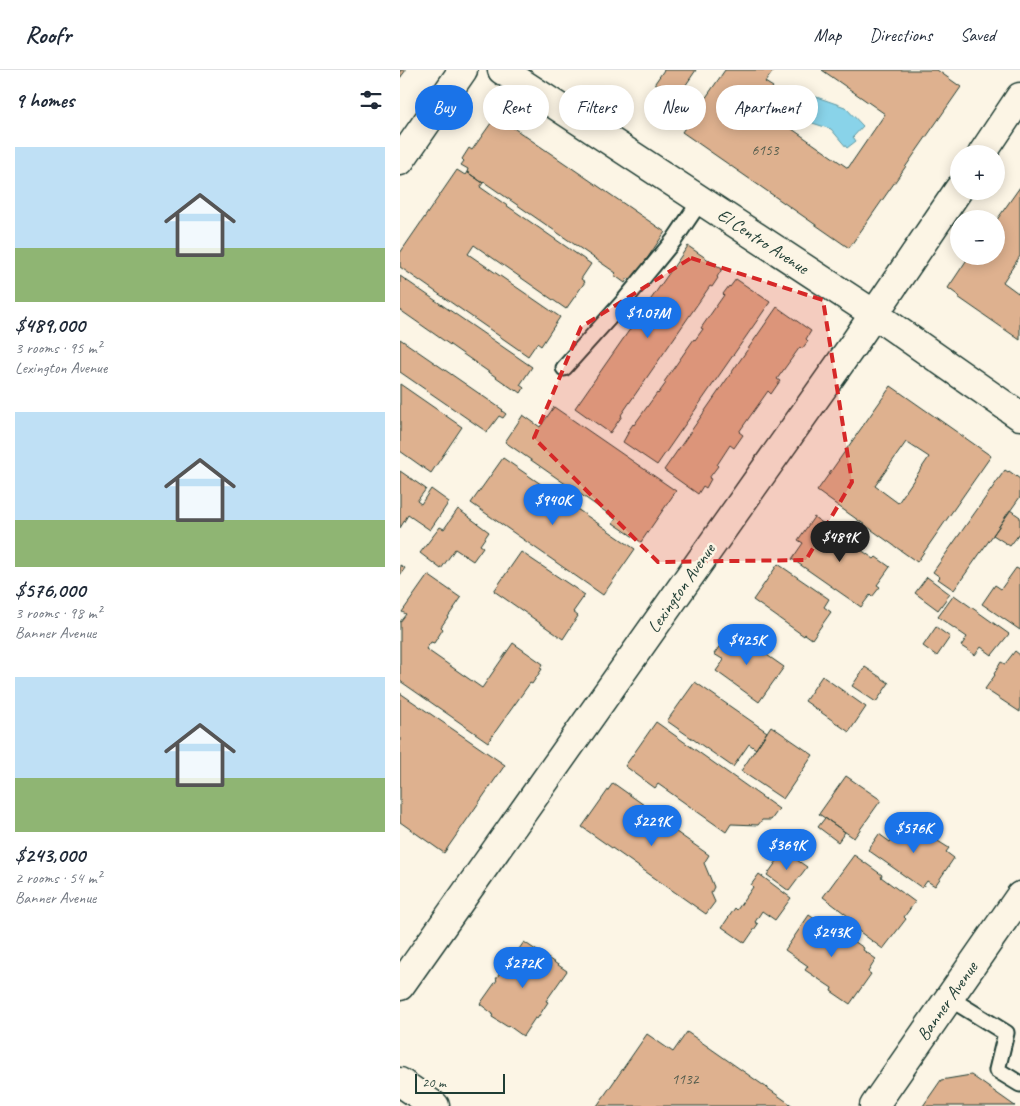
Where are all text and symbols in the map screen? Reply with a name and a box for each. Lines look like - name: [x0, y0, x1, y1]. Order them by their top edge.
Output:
- text: Roofr: [25, 20, 71, 50]
- text: Map: [814, 24, 841, 46]
- text: Directions: [869, 24, 932, 46]
- text: Saved: [960, 24, 995, 46]
- chip: Buy: [415, 85, 473, 130]
- chip: Rent: [483, 85, 549, 130]
- chip: Filters: [559, 85, 634, 130]
- chip: New: [644, 85, 706, 130]
- chip: Apartment: [716, 85, 818, 130]
- icon: filters: [357, 86, 385, 114]
- text: 9 homes: [15, 87, 74, 113]
- house number: 6153: [751, 141, 780, 160]
- map controls: [950, 145, 1005, 265]
- button: +: [950, 145, 1005, 200]
- icon: home: [155, 180, 245, 270]
- street label: El Centro Avenue: [713, 203, 814, 279]
- button: −: [950, 210, 1005, 265]
- pin: $1.07M: [607, 296, 689, 339]
- text: $1.07M: [626, 303, 670, 323]
- text: $489,000: [15, 312, 85, 338]
- text: 3 rooms · 95 m²: [15, 338, 101, 358]
- text: Lexington Avenue: [15, 358, 107, 378]
- icon: home: [155, 445, 245, 535]
- pin: $940K: [518, 484, 588, 526]
- text: $940K: [535, 490, 571, 510]
- pin: $489K: [805, 520, 875, 563]
- text: $489K: [822, 527, 858, 547]
- street label: Lexington Avenue: [642, 538, 720, 637]
- text: $576,000: [15, 577, 85, 603]
- text: 3 rooms · 98 m²: [15, 603, 101, 623]
- text: Banner Avenue: [15, 623, 96, 643]
- pin: $425K: [712, 624, 782, 666]
- text: $425K: [729, 630, 765, 650]
- icon: home: [155, 710, 245, 800]
- pin: $229K: [617, 804, 687, 847]
- text: $229K: [634, 811, 670, 831]
- pin: $576K: [879, 812, 949, 854]
- text: $576K: [896, 818, 932, 838]
- pin: $369K: [752, 828, 822, 871]
- text: $369K: [768, 835, 806, 855]
- text: $243,000: [15, 842, 85, 868]
- text: 2 rooms · 54 m²: [15, 868, 101, 888]
- text: Banner Avenue: [15, 888, 96, 908]
- pin: $243K: [797, 916, 867, 958]
- text: $243K: [814, 922, 850, 942]
- pin: $272K: [488, 946, 558, 989]
- text: $272K: [505, 953, 541, 973]
- street label: Banner Avenue: [912, 956, 983, 1045]
- house number: 1132: [671, 1070, 700, 1089]
- scale bar: [415, 1071, 505, 1094]
- text: 20 m: [422, 1074, 446, 1091]

